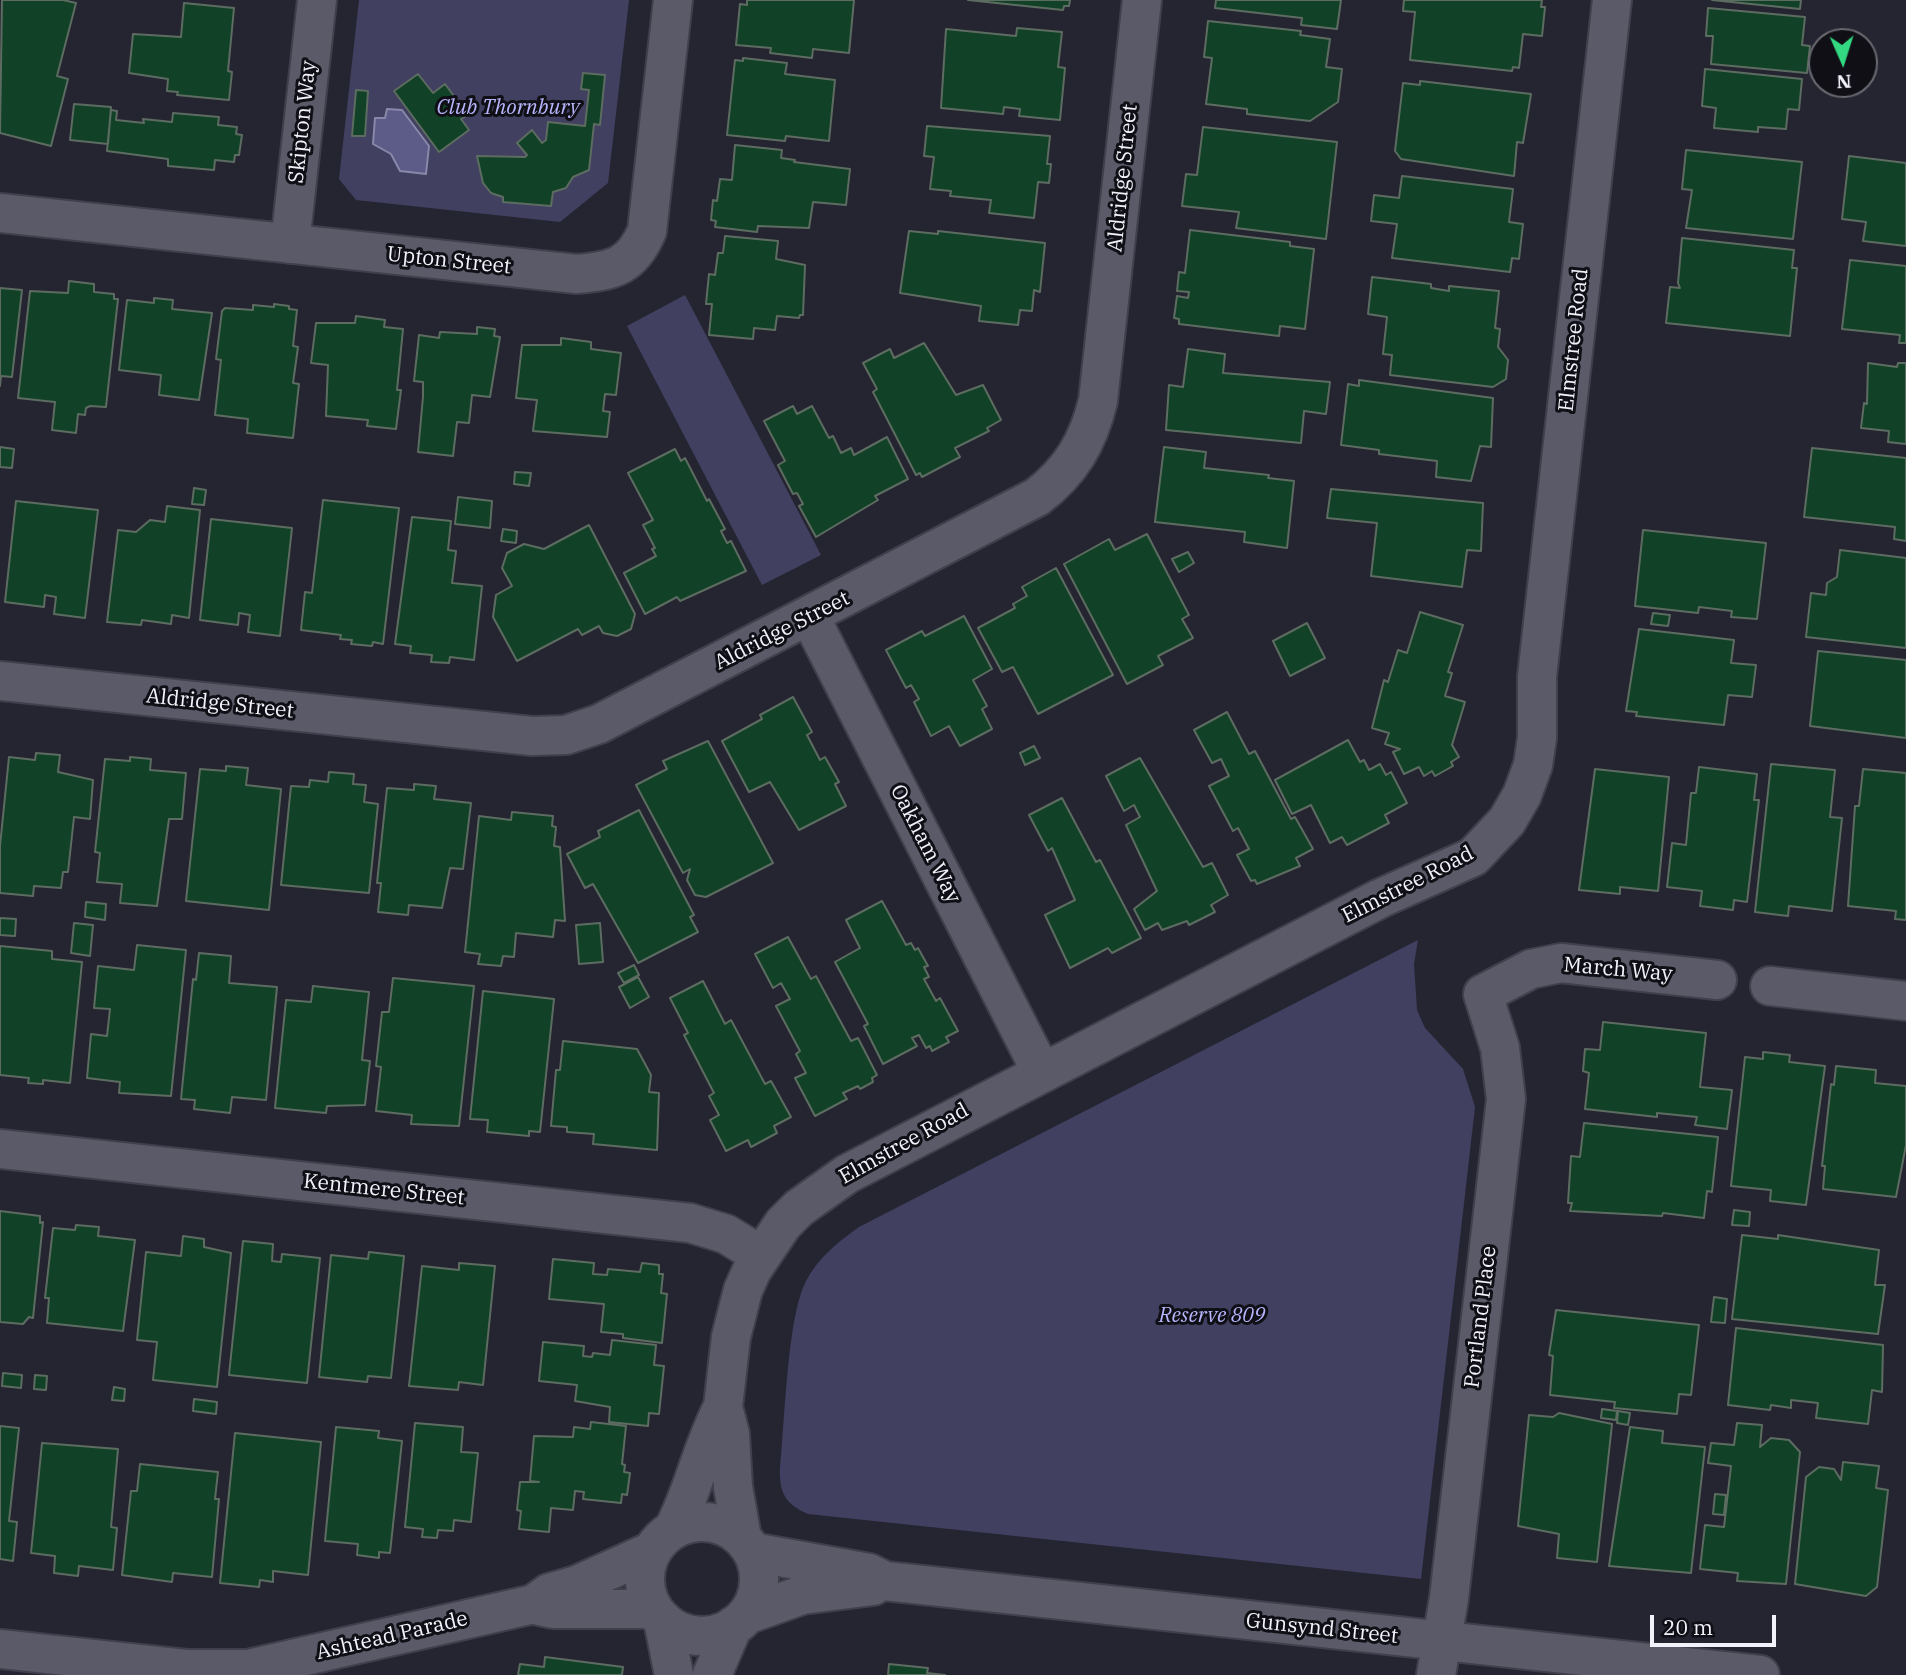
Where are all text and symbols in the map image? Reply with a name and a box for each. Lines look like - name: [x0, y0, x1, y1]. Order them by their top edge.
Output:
- north arrow: [1808, 28, 1878, 98]
- street label: Skipton Way: [284, 59, 322, 185]
- text: N: [1836, 70, 1852, 94]
- park label: Club Thornbury: [436, 95, 580, 121]
- street label: Aldridge Street: [1103, 103, 1143, 253]
- street label: Upton Street: [386, 242, 512, 280]
- street label: Elmstree Road: [1554, 267, 1594, 413]
- street label: Aldridge Street: [710, 586, 854, 676]
- street label: Aldridge Street: [145, 684, 295, 724]
- street label: Oakham Way: [884, 780, 966, 908]
- street label: Elmstree Road: [1338, 841, 1478, 929]
- street label: March Way: [1562, 953, 1674, 987]
- street label: Elmstree Road: [835, 1098, 973, 1190]
- street label: Kentmere Street: [302, 1169, 466, 1211]
- street label: Portland Place: [1460, 1244, 1502, 1390]
- park label: Reserve 809: [1159, 1303, 1265, 1329]
- scale bar: [1654, 1602, 1780, 1646]
- street label: Ashtead Parade: [314, 1606, 470, 1666]
- street label: Gunsynd Street: [1245, 1608, 1399, 1650]
- text: 20 m: [1663, 1613, 1713, 1641]

